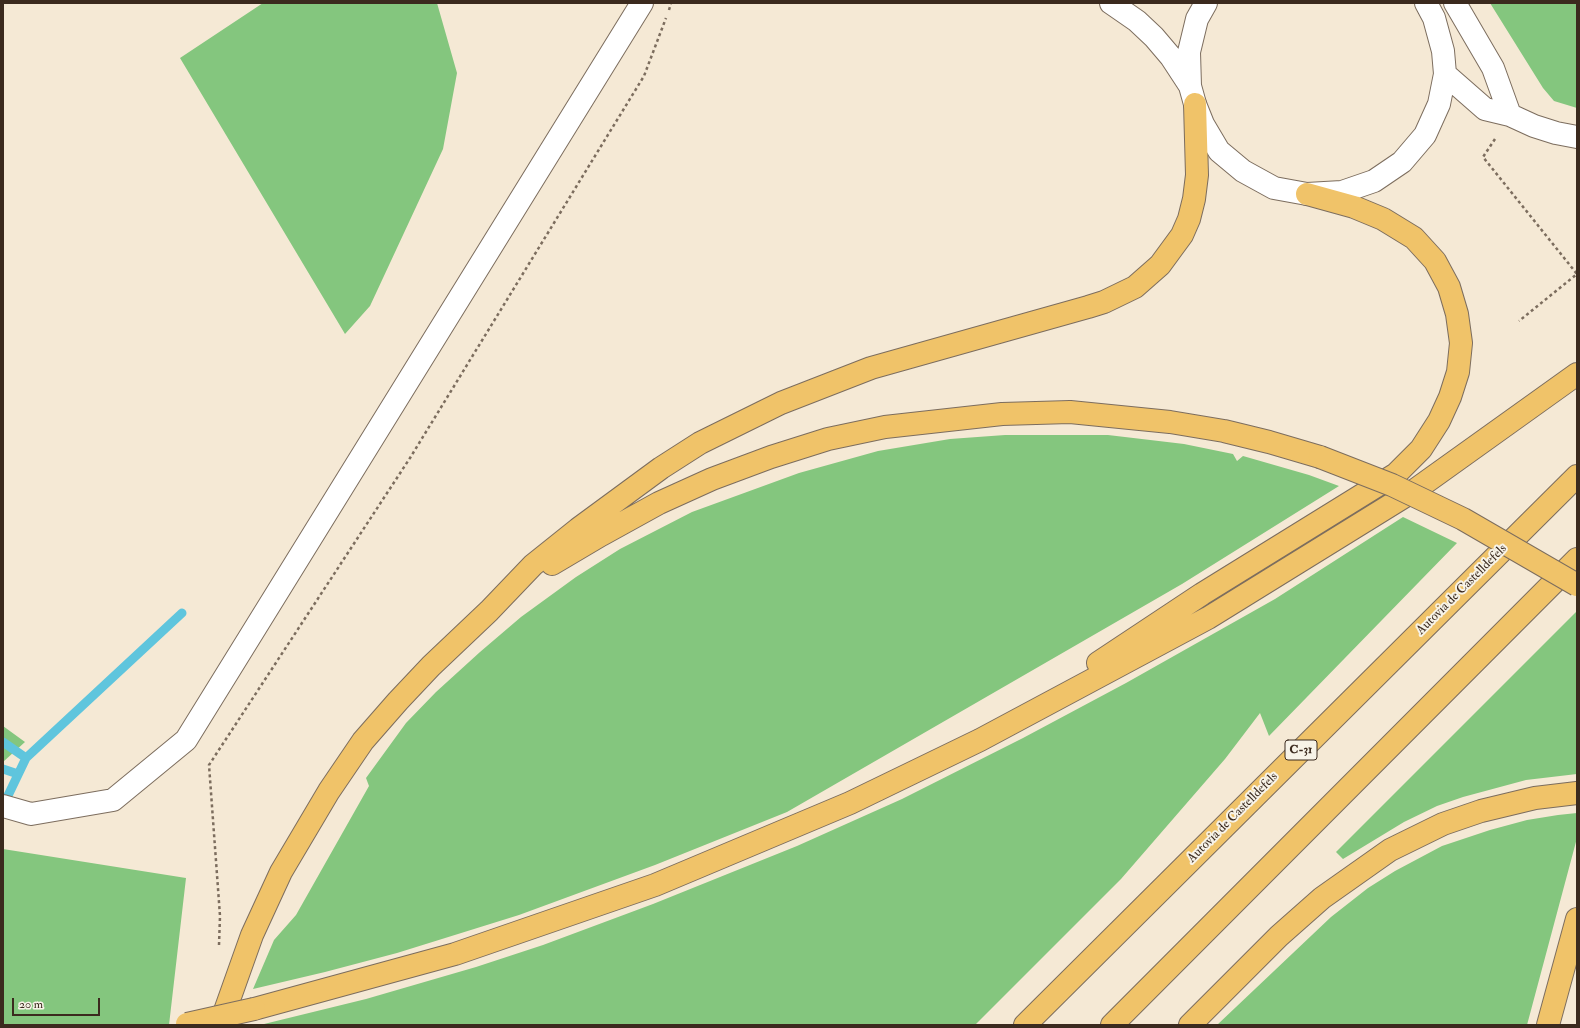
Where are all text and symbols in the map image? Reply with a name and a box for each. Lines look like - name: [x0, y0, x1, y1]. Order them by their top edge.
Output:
- street label: Autovia de Castelldefels: [1413, 541, 1511, 639]
- road number: C-31: [1285, 740, 1317, 760]
- street label: Autovia de Castelldefels: [1184, 769, 1282, 867]
- scale bar: [14, 990, 102, 1016]
- text: 20 m: [19, 997, 43, 1012]

